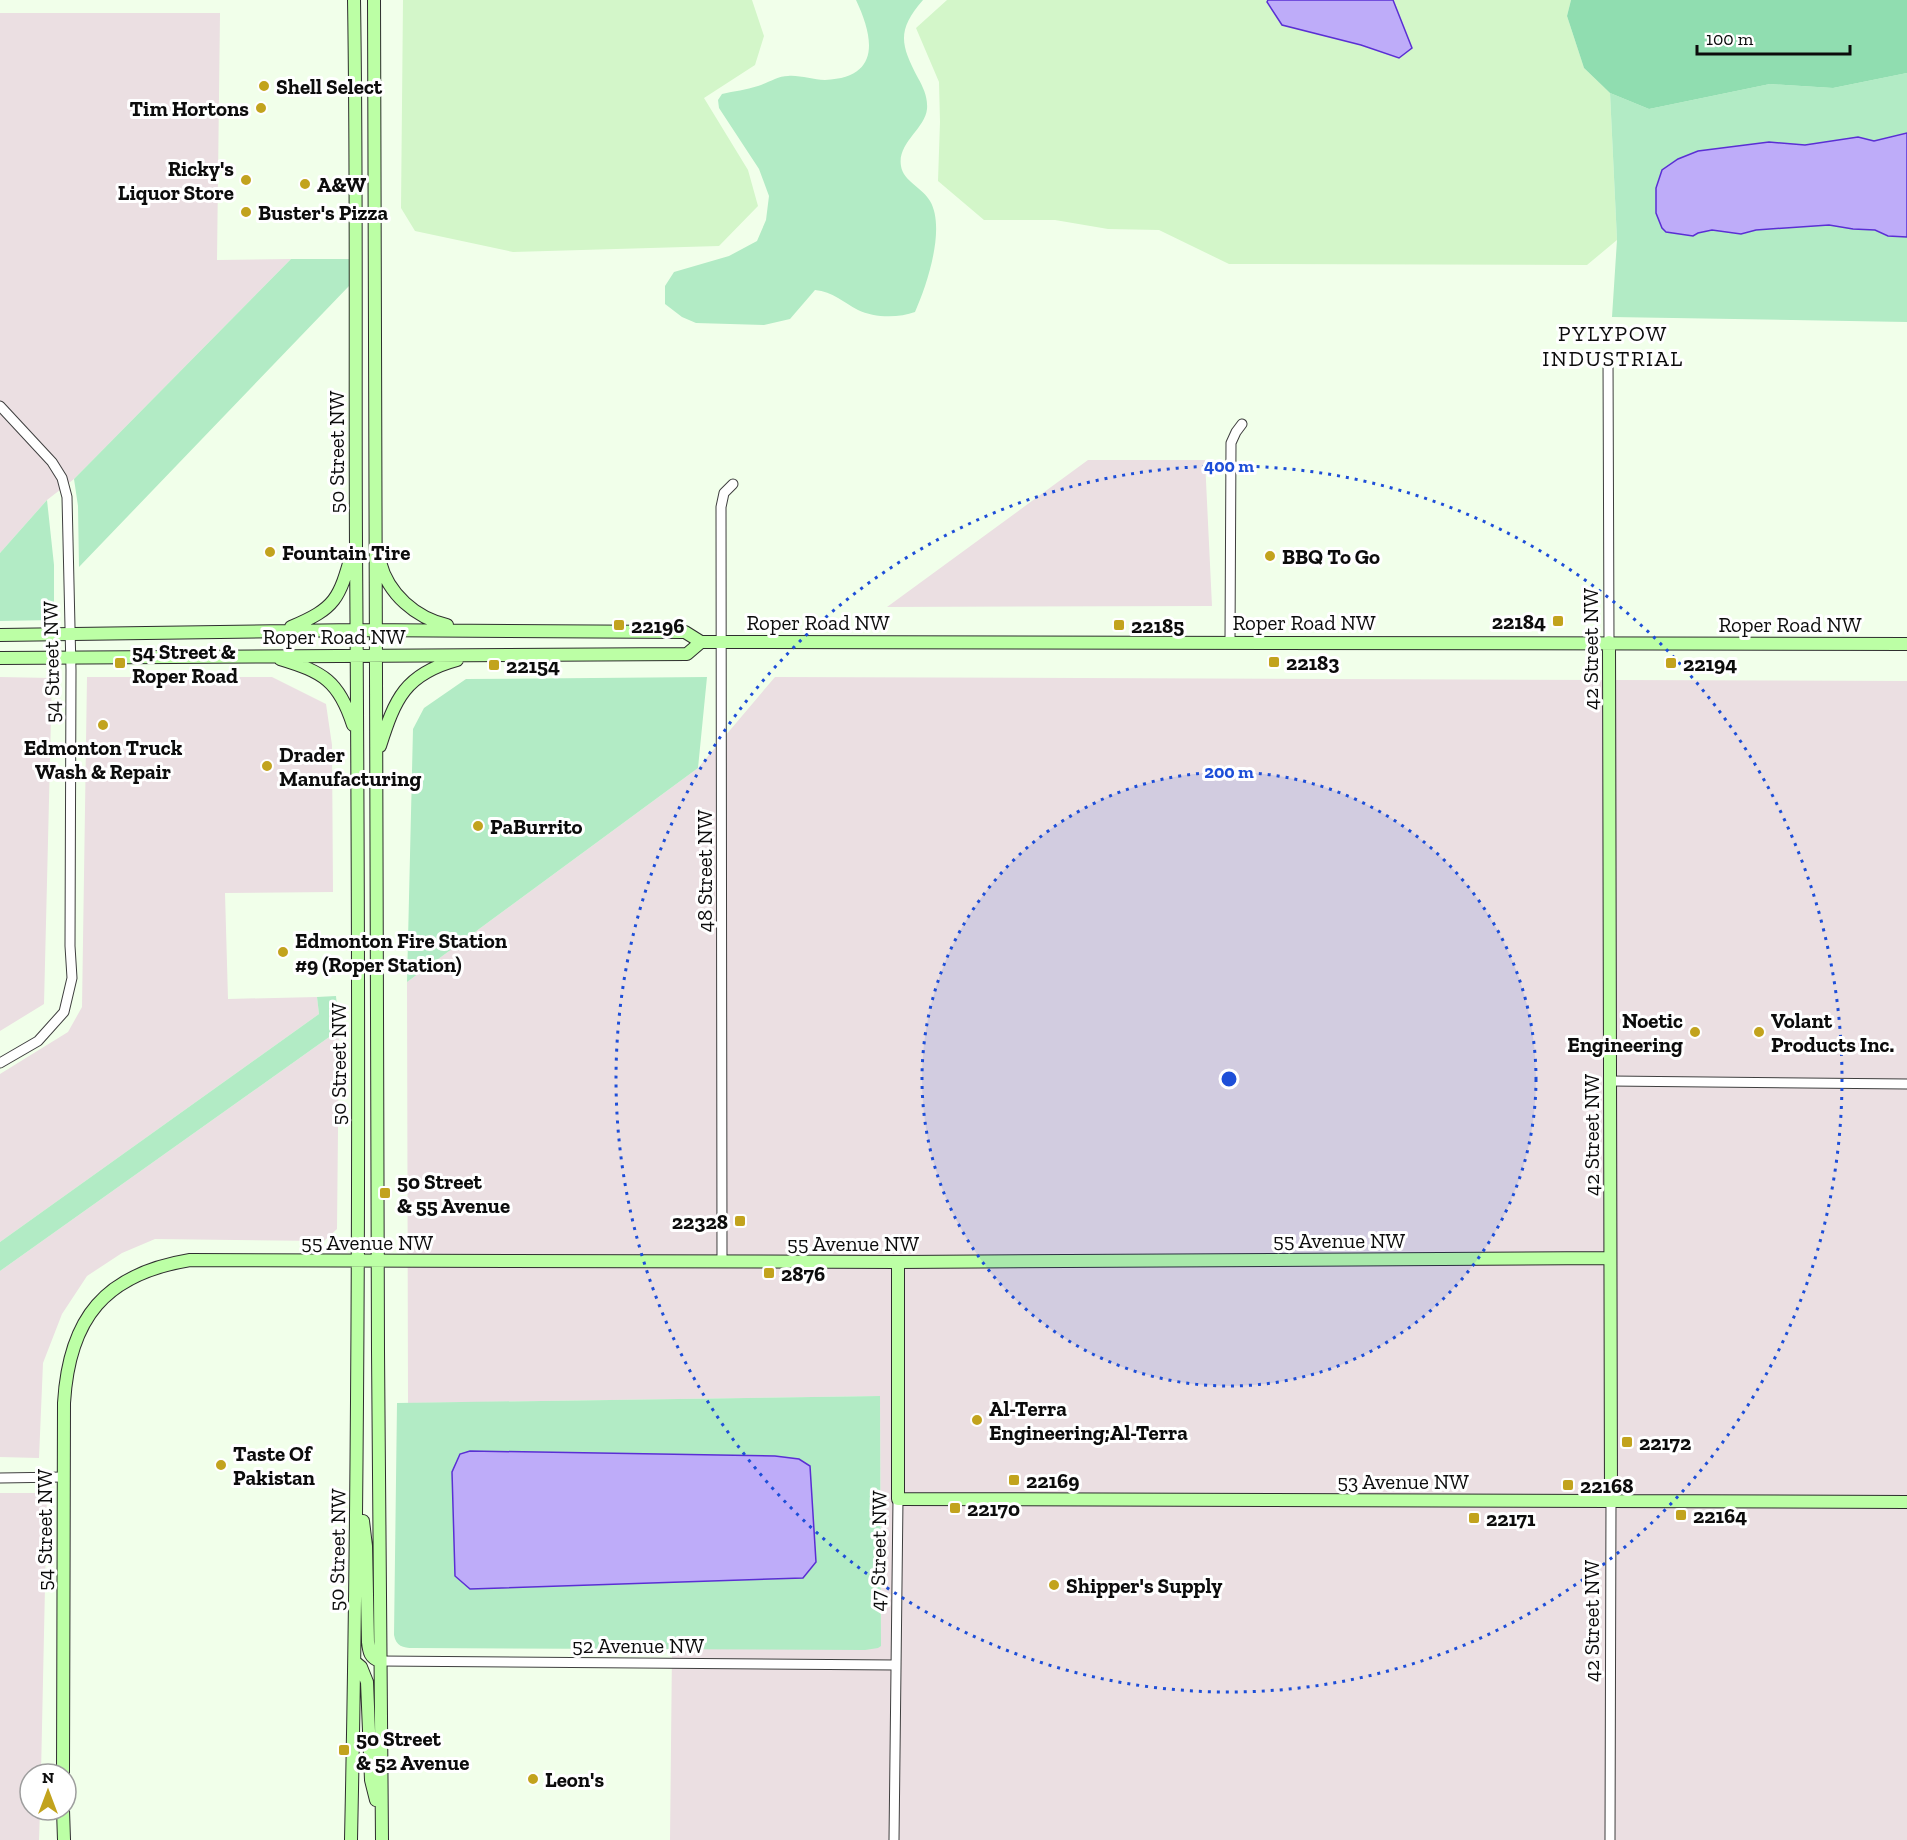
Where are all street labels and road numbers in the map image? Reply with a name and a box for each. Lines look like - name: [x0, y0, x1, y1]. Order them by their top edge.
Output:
- street label: 50 Street NW: [324, 390, 349, 513]
- street label: 42 Street NW: [1578, 588, 1603, 710]
- street label: 54 Street NW: [37, 600, 65, 723]
- street label: Roper Road NW: [746, 610, 890, 635]
- street label: Roper Road NW: [1232, 610, 1376, 635]
- street label: Roper Road NW: [1718, 612, 1862, 637]
- street label: Roper Road NW: [262, 624, 406, 649]
- street label: 48 Street NW: [692, 809, 717, 932]
- street label: 50 Street NW: [326, 1002, 351, 1125]
- street label: 42 Street NW: [1579, 1074, 1604, 1196]
- street label: 55 Avenue NW: [1273, 1228, 1405, 1253]
- street label: 55 Avenue NW: [301, 1230, 433, 1255]
- street label: 55 Avenue NW: [787, 1231, 919, 1256]
- street label: 54 Street NW: [32, 1469, 57, 1591]
- street label: 53 Avenue NW: [1337, 1469, 1469, 1494]
- street label: 50 Street NW: [323, 1488, 351, 1612]
- street label: 47 Street NW: [864, 1490, 892, 1612]
- street label: 42 Street NW: [1579, 1560, 1604, 1682]
- street label: 52 Avenue NW: [572, 1633, 704, 1658]

